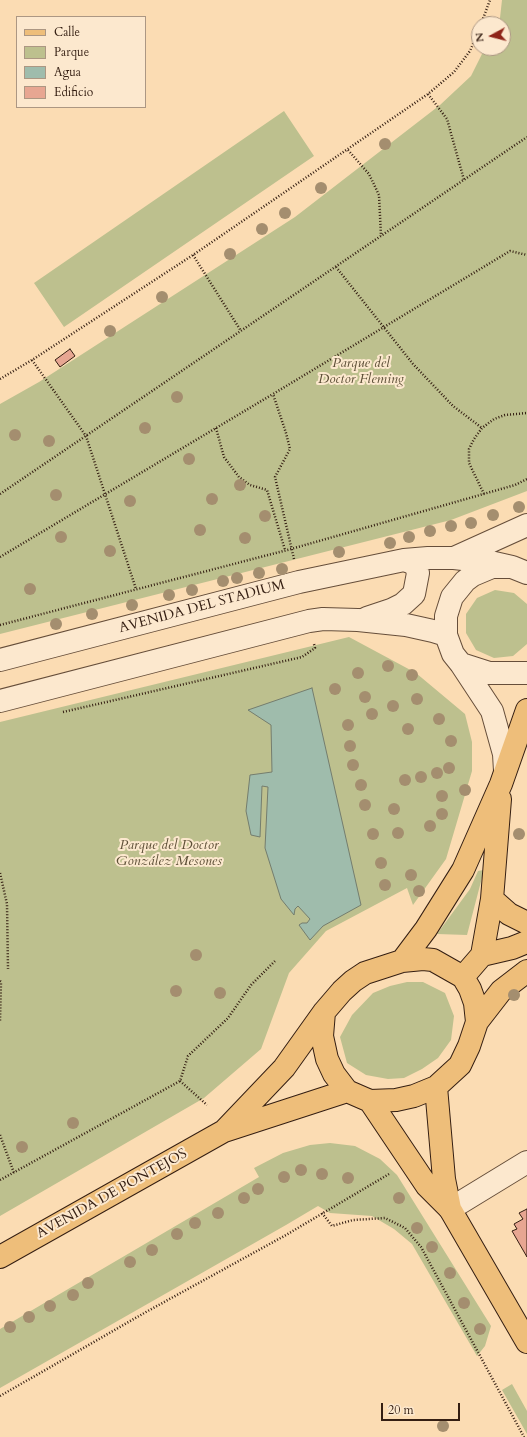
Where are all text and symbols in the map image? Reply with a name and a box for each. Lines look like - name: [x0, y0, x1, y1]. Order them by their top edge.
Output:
- legend: [16, 16, 146, 108]
- north arrow: [471, 16, 511, 56]
- text: Calle: [54, 24, 80, 40]
- text: N: [472, 32, 488, 43]
- text: Parque: [54, 44, 89, 60]
- text: Agua: [54, 64, 81, 80]
- text: Edificio: [54, 84, 93, 100]
- park label: Parque del Doctor Fleming: [318, 356, 404, 388]
- street label: AVENIDA DEL STADIUM: [117, 577, 287, 637]
- park label: Parque del Doctor González Mesones: [116, 838, 222, 870]
- street label: AVENIDA DE PONTEJOS: [34, 1146, 190, 1242]
- scale bar: [383, 1395, 462, 1421]
- text: 20 m: [388, 1402, 414, 1418]

